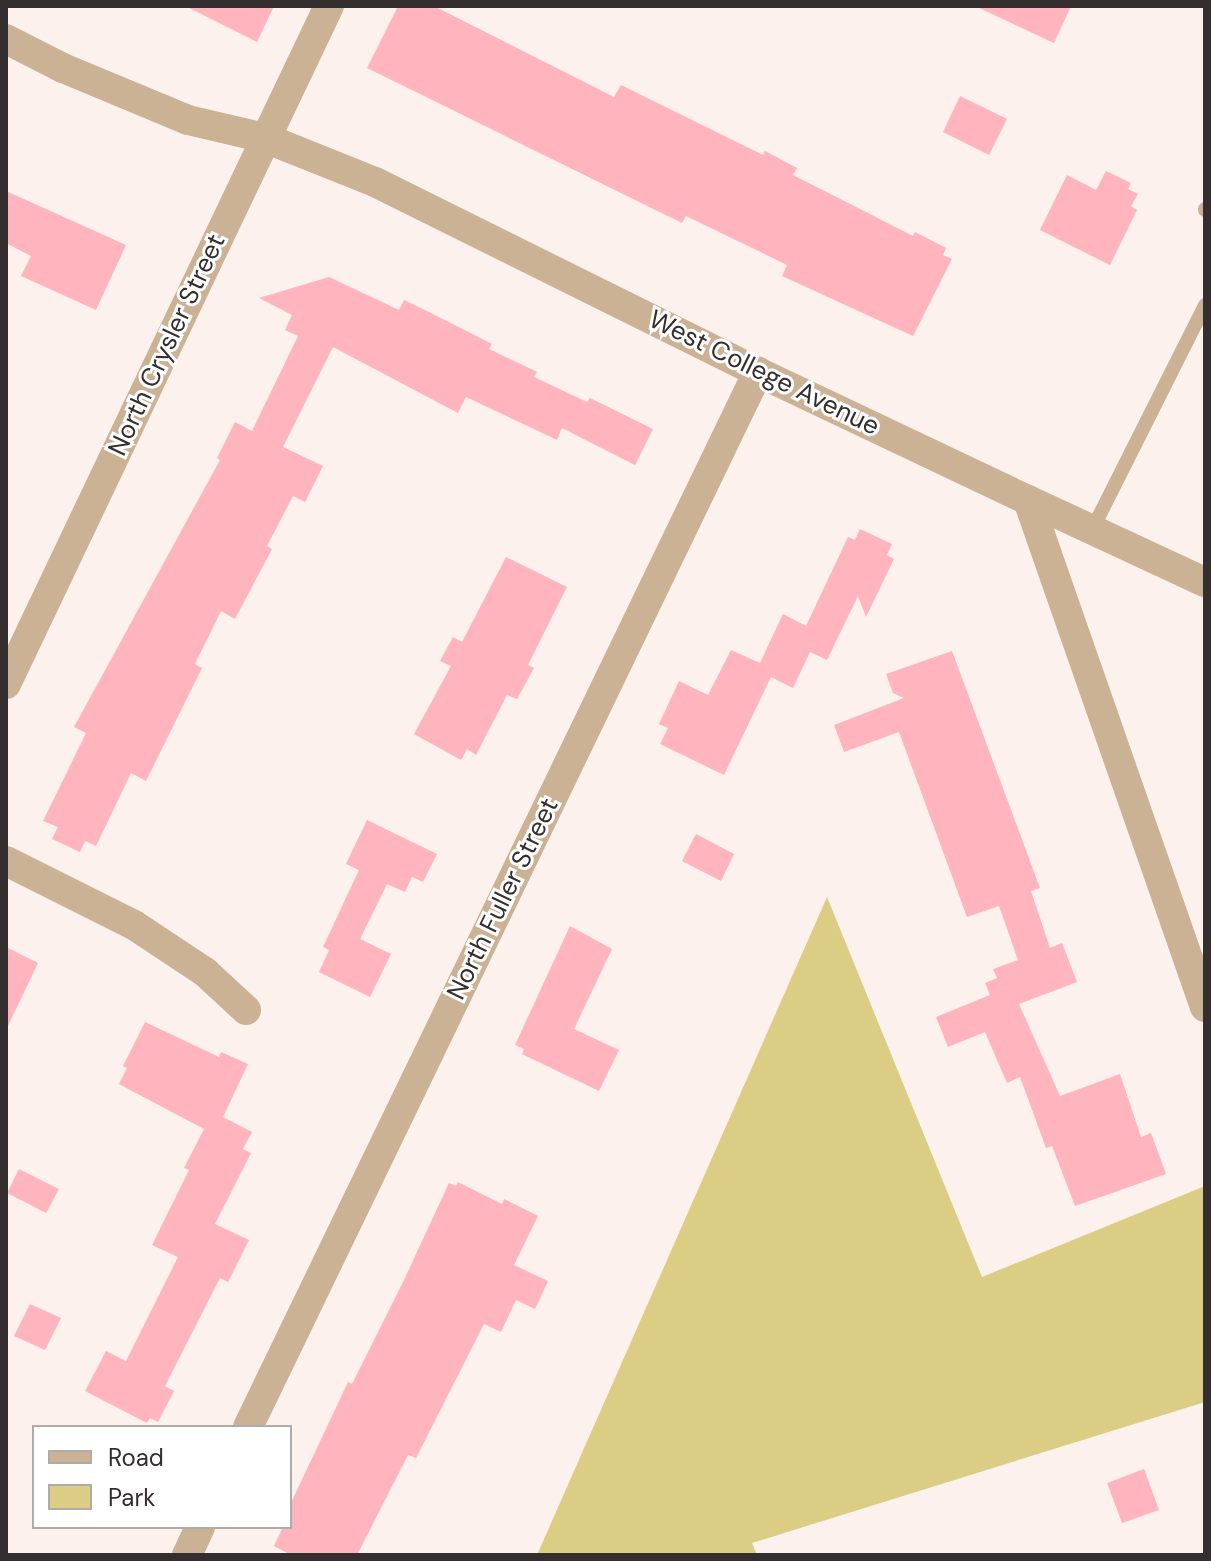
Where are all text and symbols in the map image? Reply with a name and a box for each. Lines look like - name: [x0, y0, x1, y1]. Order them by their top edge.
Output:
- street label: North Crysler Street: [102, 229, 232, 461]
- street label: West College Avenue: [644, 304, 884, 442]
- street label: North Fuller Street: [441, 793, 565, 1005]
- legend: [32, 1425, 292, 1529]
- text: Road: [108, 1442, 164, 1473]
- text: Park: [108, 1482, 155, 1513]

